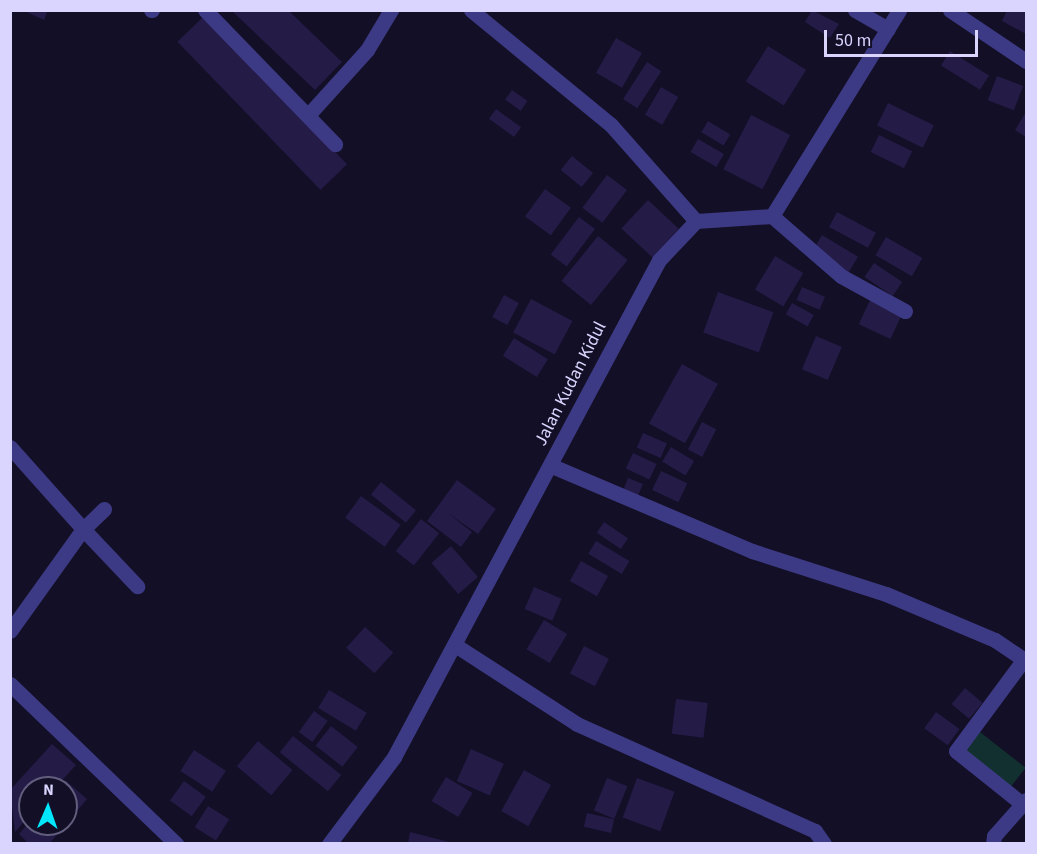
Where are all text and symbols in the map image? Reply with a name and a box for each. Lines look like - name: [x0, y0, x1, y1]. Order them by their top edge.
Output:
- scale bar: [827, 18, 982, 56]
- text: 50 m: [835, 28, 871, 53]
- street label: Jalan Kudan Kidul: [530, 318, 612, 450]
- north arrow: [18, 776, 78, 836]
- text: N: [43, 779, 54, 801]

